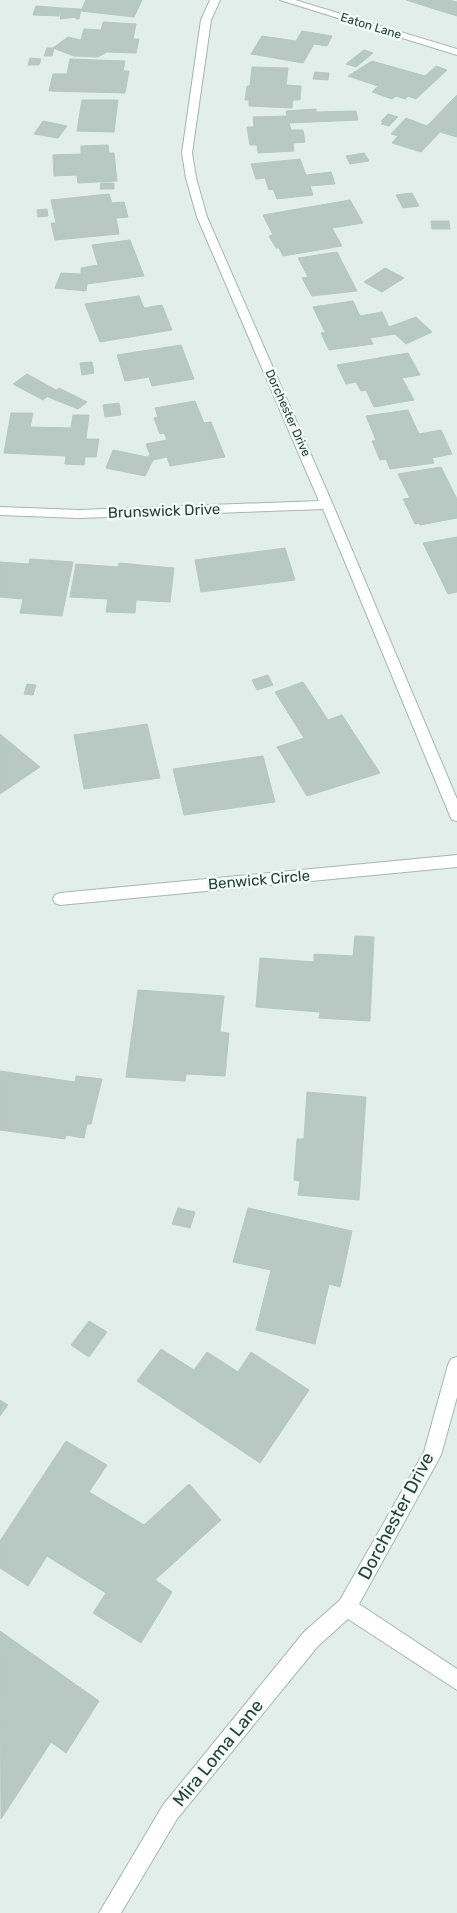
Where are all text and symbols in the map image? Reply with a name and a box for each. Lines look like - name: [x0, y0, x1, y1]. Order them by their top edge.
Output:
- street label: Eaton Lane: [339, 10, 403, 42]
- street label: Dorchester Drive: [263, 367, 314, 459]
- street label: Brunswick Drive: [107, 500, 221, 522]
- street label: Benwick Circle: [207, 867, 311, 893]
- street label: Dorchester Drive: [353, 1449, 439, 1583]
- street label: Mira Loma Lane: [168, 1695, 268, 1811]

